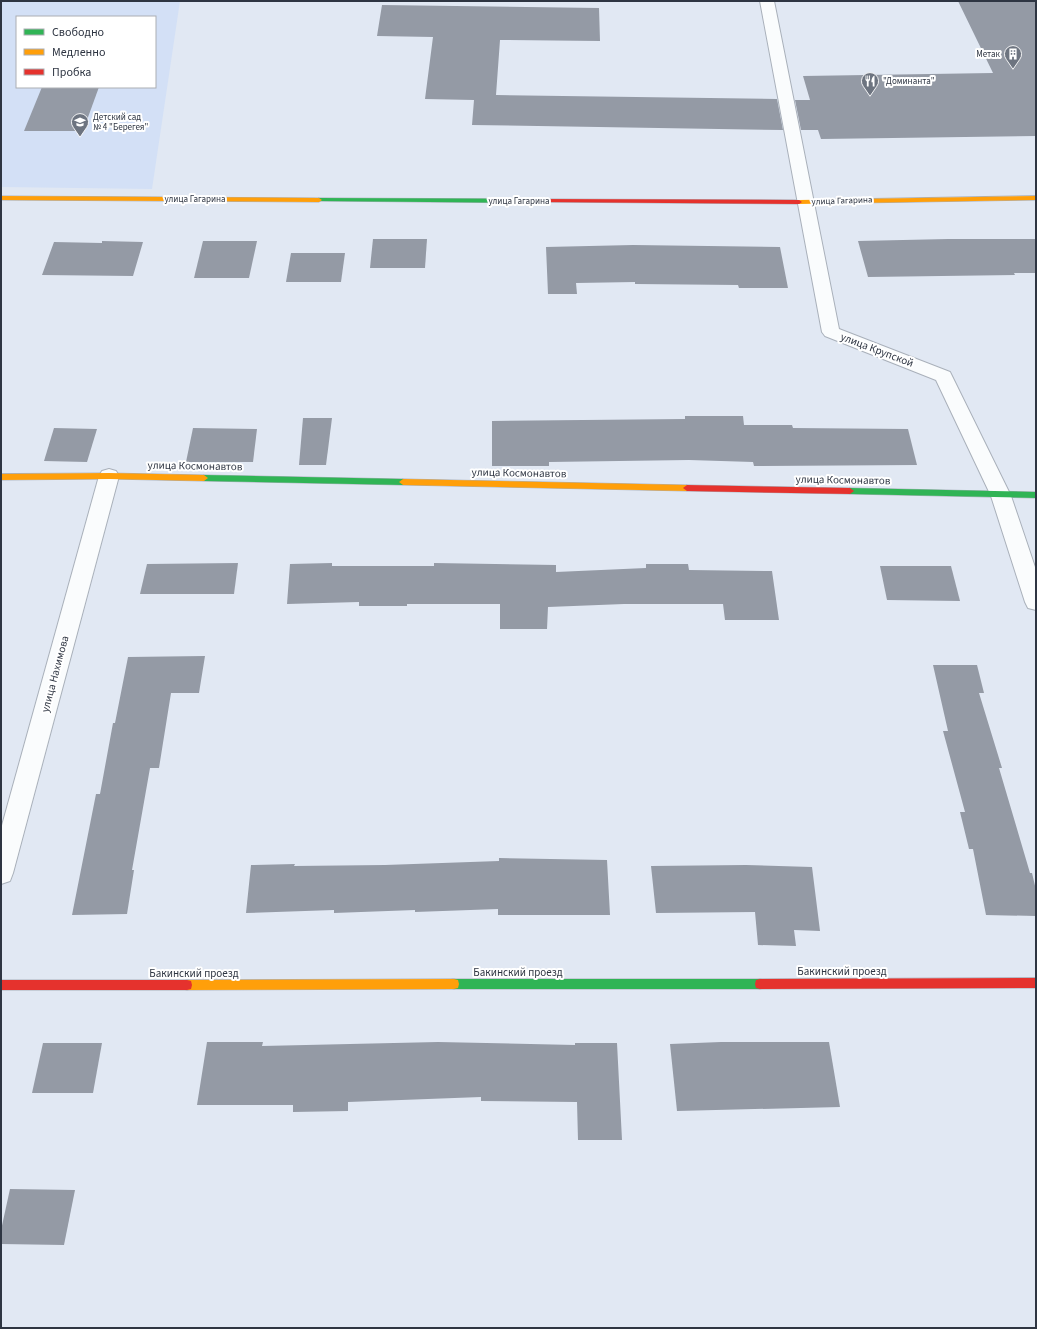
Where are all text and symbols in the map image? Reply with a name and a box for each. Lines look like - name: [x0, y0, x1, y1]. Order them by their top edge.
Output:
- legend: [16, 16, 156, 88]
- text: Свободно: [52, 24, 104, 41]
- text: Медленно: [52, 44, 106, 61]
- building icon: Метак: [1003, 44, 1023, 69]
- place label: Метак: [976, 48, 1001, 61]
- text: Пробка: [52, 64, 91, 81]
- restaurant icon: "Доминанта": [860, 71, 880, 96]
- place label: "Доминанта": [883, 75, 935, 88]
- place label: Детский сад № 4 "Берегея": [93, 111, 148, 134]
- school or university icon: Детский сад № 4 "Берегея": [70, 112, 90, 137]
- street label: улица Гагарина: [164, 193, 226, 206]
- street label: улица Гагарина: [811, 193, 873, 209]
- street label: улица Гагарина: [488, 195, 550, 208]
- street label: улица Крупской: [838, 329, 916, 371]
- street label: улица Космонавтов: [148, 458, 243, 474]
- street label: улица Космонавтов: [472, 465, 567, 481]
- street label: улица Космонавтов: [796, 472, 891, 488]
- street label: улица Нахимова: [38, 634, 72, 714]
- street label: Бакинский проезд: [797, 964, 887, 979]
- street label: Бакинский проезд: [473, 965, 563, 980]
- street label: Бакинский проезд: [149, 966, 239, 981]

